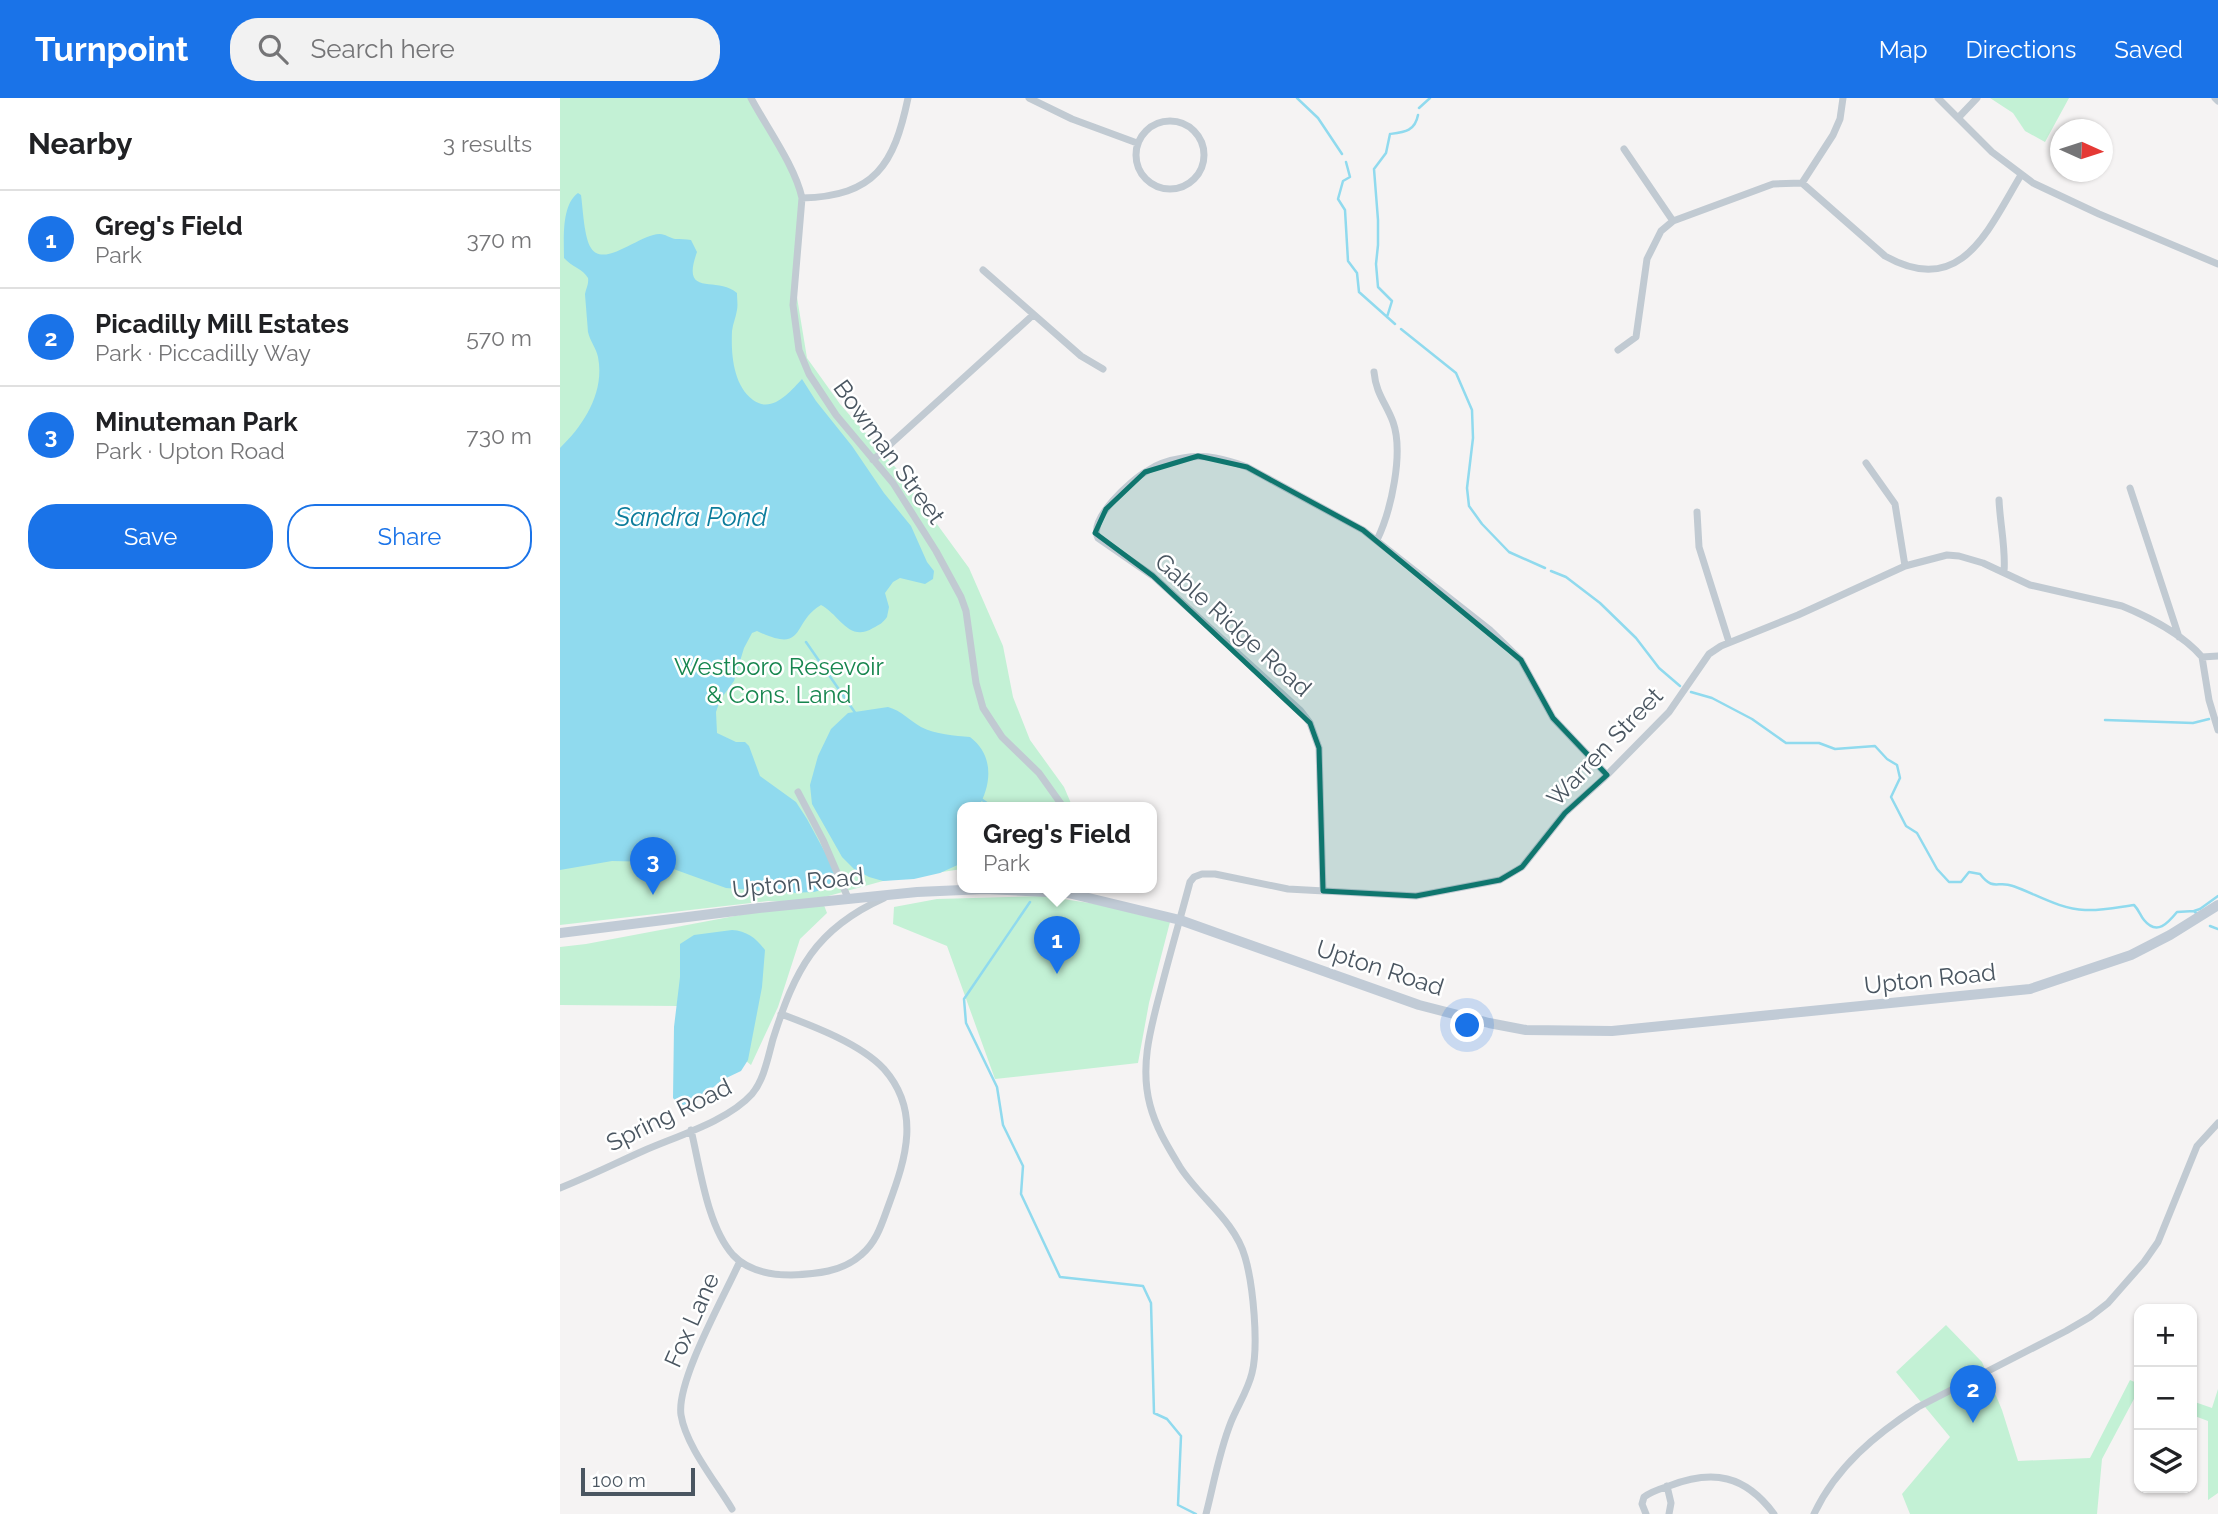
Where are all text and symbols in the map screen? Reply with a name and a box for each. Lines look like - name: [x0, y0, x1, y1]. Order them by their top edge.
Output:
- search box: [230, 18, 720, 81]
- text: Turnpoint: [35, 30, 188, 69]
- icon: search: [254, 30, 292, 68]
- text: Search here: [310, 34, 455, 64]
- text: Map: [1879, 35, 1928, 64]
- text: Directions: [1966, 35, 2076, 64]
- text: Saved: [2114, 35, 2183, 64]
- north arrow: [2050, 119, 2113, 182]
- text: Nearby: [28, 126, 132, 161]
- text: 3 results: [443, 130, 532, 157]
- text: Greg's Field: [95, 211, 243, 241]
- text: 1: [45, 226, 57, 253]
- text: 370 m: [467, 226, 532, 253]
- text: Park: [95, 241, 142, 268]
- text: Picadilly Mill Estates: [95, 309, 349, 339]
- text: 2: [45, 324, 57, 351]
- text: 570 m: [466, 324, 532, 351]
- text: Park · Piccadilly Way: [95, 339, 311, 366]
- street label: Bowman Street: [827, 374, 951, 529]
- text: Minuteman Park: [95, 407, 298, 437]
- text: 3: [45, 422, 57, 449]
- text: 730 m: [466, 422, 532, 449]
- text: Park · Upton Road: [95, 437, 285, 464]
- water label: Sandra Pond: [614, 502, 767, 532]
- button: Save: [28, 504, 273, 569]
- button: Share: [287, 504, 532, 569]
- street label: Gable Ridge Road: [1149, 547, 1317, 702]
- park label: Westboro Resevoir & Cons. Land: [674, 652, 884, 709]
- street label: Warren Street: [1541, 681, 1669, 812]
- popup: [957, 802, 1157, 893]
- text: Greg's Field: [983, 819, 1131, 849]
- pin: 3: [630, 837, 676, 895]
- text: Park: [983, 849, 1030, 876]
- street label: Upton Road: [731, 861, 865, 904]
- pin: 1: [1034, 916, 1080, 974]
- street label: Upton Road: [1313, 933, 1448, 1002]
- street label: Upton Road: [1863, 957, 1997, 1000]
- your location: [1450, 1008, 1484, 1042]
- street label: Spring Road: [602, 1072, 736, 1157]
- street label: Fox Lane: [658, 1268, 725, 1372]
- map controls: [2134, 1304, 2197, 1493]
- button: +: [2134, 1304, 2197, 1367]
- pin: 2: [1950, 1365, 1996, 1423]
- button: −: [2134, 1367, 2197, 1430]
- button: layers: [2134, 1430, 2197, 1493]
- scale bar: [581, 1465, 695, 1497]
- text: 100 m: [592, 1469, 646, 1491]

